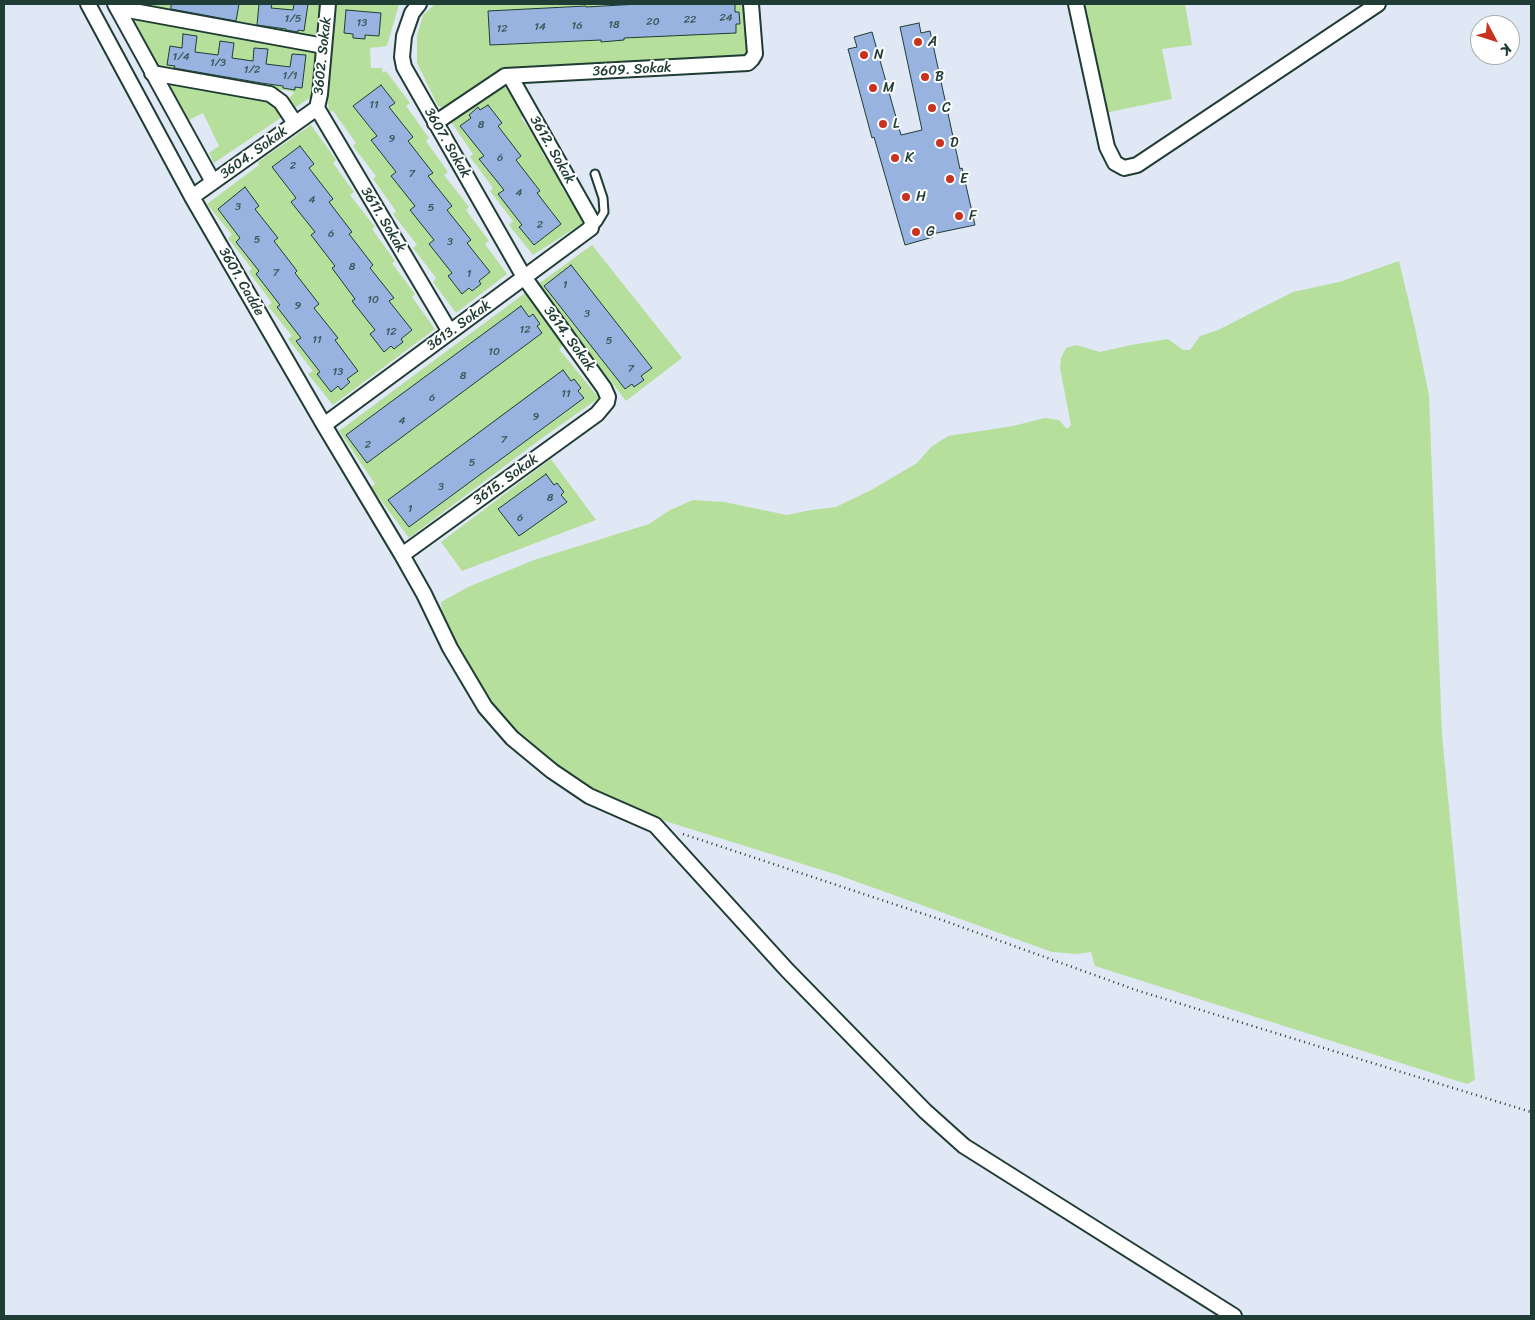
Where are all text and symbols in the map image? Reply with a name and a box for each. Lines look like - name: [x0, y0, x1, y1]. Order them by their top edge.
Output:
- house number: 24: [719, 11, 733, 25]
- house number: 1/5: [285, 12, 301, 26]
- house number: 22: [684, 13, 696, 27]
- house number: 20: [646, 15, 660, 29]
- north arrow: [1470, 15, 1520, 65]
- street label: 3602. Sokak: [311, 16, 335, 96]
- house number: 13: [357, 16, 367, 30]
- house number: 18: [608, 18, 620, 32]
- house number: 16: [572, 19, 582, 33]
- house number: 14: [534, 20, 546, 34]
- house number: 12: [496, 22, 508, 36]
- place label: A: [928, 34, 937, 50]
- marker: A: [912, 36, 924, 48]
- text: K: [1494, 38, 1518, 61]
- place label: N: [874, 47, 884, 63]
- marker: N: [858, 49, 870, 61]
- house number: 1/4: [172, 50, 190, 64]
- house number: 1/3: [210, 56, 226, 70]
- street label: 3609. Sokak: [592, 60, 672, 80]
- house number: 1/2: [244, 63, 260, 77]
- house number: 1/1: [283, 69, 297, 83]
- place label: B: [935, 69, 944, 85]
- marker: B: [919, 71, 931, 83]
- place label: M: [883, 80, 894, 96]
- marker: M: [867, 82, 879, 94]
- house number: 11: [369, 98, 379, 112]
- place label: C: [942, 100, 951, 116]
- marker: C: [926, 102, 938, 114]
- street label: 3607. Sokak: [420, 105, 474, 181]
- street label: 3612. Sokak: [526, 113, 578, 187]
- place label: L: [893, 116, 899, 132]
- house number: 8: [478, 118, 484, 132]
- marker: L: [877, 118, 889, 130]
- street label: 3604. Sokak: [217, 123, 291, 183]
- house number: 9: [389, 132, 395, 146]
- place label: D: [950, 135, 958, 151]
- marker: D: [934, 137, 946, 149]
- place label: K: [905, 150, 914, 166]
- house number: 6: [497, 151, 503, 165]
- marker: K: [889, 152, 901, 164]
- house number: 2: [290, 159, 296, 173]
- house number: 7: [409, 167, 415, 181]
- place label: E: [960, 171, 968, 187]
- marker: E: [944, 173, 956, 185]
- street label: 3611. Sokak: [357, 184, 409, 256]
- house number: 4: [516, 186, 522, 200]
- place label: H: [916, 189, 926, 205]
- marker: H: [900, 191, 912, 203]
- house number: 4: [309, 193, 315, 207]
- house number: 3: [235, 200, 241, 214]
- house number: 5: [428, 201, 434, 215]
- place label: F: [969, 208, 977, 224]
- marker: F: [953, 210, 965, 222]
- house number: 2: [537, 218, 543, 232]
- place label: G: [926, 224, 935, 240]
- marker: G: [910, 226, 922, 238]
- house number: 6: [328, 227, 334, 241]
- house number: 5: [254, 233, 260, 247]
- house number: 3: [447, 235, 453, 249]
- street label: 3601. Cadde: [215, 245, 267, 319]
- house number: 8: [349, 260, 355, 274]
- house number: 7: [273, 266, 279, 280]
- house number: 1: [467, 267, 471, 281]
- house number: 1: [563, 278, 567, 292]
- house number: 10: [367, 293, 379, 307]
- street label: 3613. Sokak: [424, 297, 494, 355]
- house number: 9: [295, 299, 301, 313]
- street label: 3614. Sokak: [540, 303, 598, 375]
- house number: 3: [584, 307, 590, 321]
- house number: 12: [519, 323, 531, 337]
- house number: 12: [385, 325, 397, 339]
- house number: 11: [312, 333, 322, 347]
- house number: 5: [606, 334, 612, 348]
- house number: 10: [488, 345, 500, 359]
- house number: 7: [628, 362, 634, 376]
- house number: 13: [333, 365, 343, 379]
- house number: 8: [460, 369, 466, 383]
- house number: 11: [561, 387, 571, 401]
- house number: 6: [429, 391, 435, 405]
- house number: 9: [533, 410, 539, 424]
- house number: 4: [399, 414, 405, 428]
- house number: 7: [501, 433, 507, 447]
- house number: 2: [365, 438, 371, 452]
- street label: 3615. Sokak: [470, 451, 542, 509]
- house number: 5: [469, 456, 475, 470]
- house number: 3: [438, 480, 444, 494]
- house number: 8: [547, 491, 553, 505]
- house number: 1: [408, 502, 412, 516]
- house number: 6: [517, 511, 523, 525]

